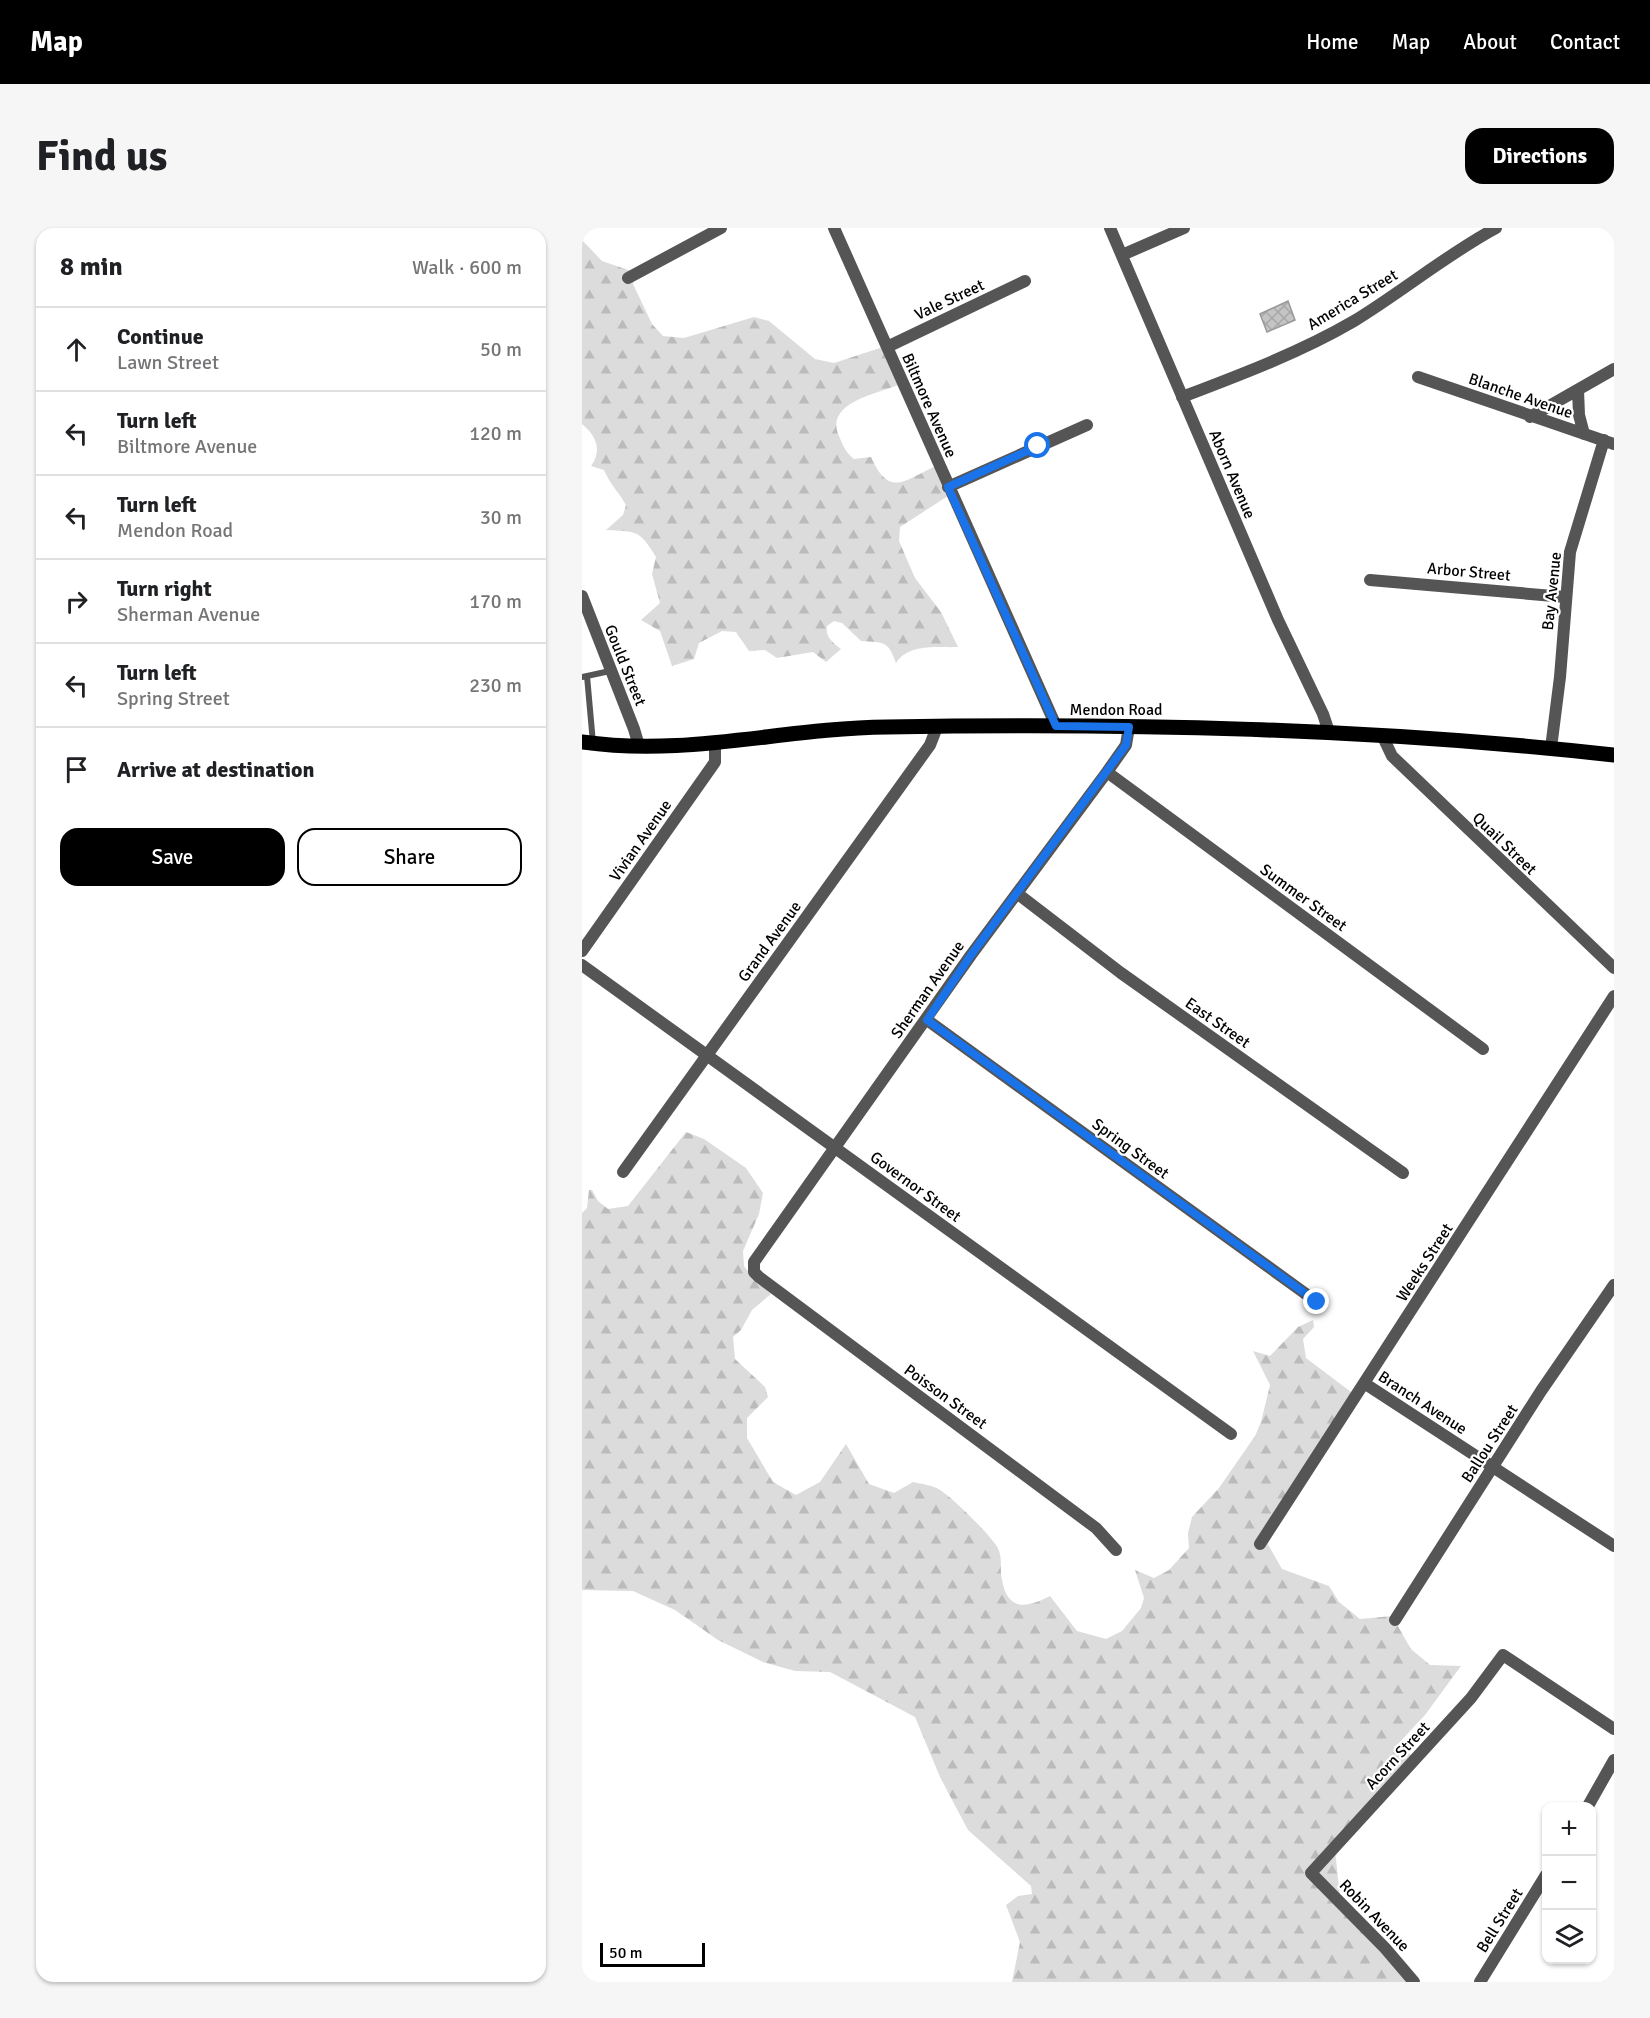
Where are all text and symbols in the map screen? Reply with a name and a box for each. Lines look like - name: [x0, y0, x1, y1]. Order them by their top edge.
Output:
- text: Map: [30, 25, 83, 59]
- text: Home: [1306, 29, 1359, 55]
- text: Map: [1392, 29, 1430, 55]
- text: About: [1463, 29, 1517, 55]
- text: Contact: [1550, 29, 1620, 55]
- button: Directions: [1465, 128, 1614, 184]
- text: Find us: [36, 131, 167, 182]
- text: 8 min: [60, 251, 123, 283]
- text: Walk · 600 m: [412, 255, 522, 280]
- street label: America Street: [1304, 265, 1402, 335]
- street label: Vale Street: [911, 275, 988, 325]
- text: Continue: [117, 323, 204, 350]
- icon: ahead: [60, 333, 93, 366]
- text: 50 m: [480, 337, 522, 362]
- text: Lawn Street: [117, 350, 219, 375]
- street label: Biltmore Avenue: [897, 350, 961, 461]
- street label: Blanche Avenue: [1466, 369, 1575, 423]
- text: Turn left: [117, 407, 197, 434]
- icon: left: [60, 417, 93, 450]
- text: 120 m: [469, 421, 522, 446]
- street label: Aborn Avenue: [1204, 427, 1260, 522]
- route start: [1024, 432, 1050, 458]
- text: Biltmore Avenue: [117, 434, 257, 459]
- text: Turn left: [117, 491, 197, 518]
- icon: left: [60, 501, 93, 534]
- text: 30 m: [480, 505, 522, 530]
- text: Mendon Road: [117, 518, 233, 543]
- street label: Bay Avenue: [1538, 551, 1566, 631]
- street label: Arbor Street: [1426, 558, 1512, 586]
- text: Turn right: [117, 575, 212, 602]
- icon: right: [60, 585, 93, 618]
- text: 170 m: [469, 589, 522, 614]
- text: Sherman Avenue: [117, 602, 260, 627]
- street label: Gould Street: [600, 622, 651, 709]
- text: Turn left: [117, 659, 197, 686]
- icon: left: [60, 669, 93, 702]
- text: 230 m: [469, 673, 522, 698]
- text: Spring Street: [117, 686, 230, 711]
- street label: Mendon Road: [1070, 700, 1162, 720]
- icon: arrive: [60, 753, 93, 786]
- text: Arrive at destination: [117, 756, 314, 783]
- street label: Vivian Avenue: [605, 796, 676, 885]
- street label: Quail Street: [1468, 808, 1541, 880]
- button: Save: [60, 828, 285, 886]
- button: Share: [297, 828, 522, 886]
- street label: Summer Street: [1256, 860, 1351, 936]
- street label: Grand Avenue: [734, 897, 806, 986]
- street label: Sherman Avenue: [887, 937, 969, 1042]
- street label: East Street: [1181, 993, 1254, 1053]
- street label: Spring Street: [1088, 1114, 1173, 1184]
- street label: Governor Street: [866, 1147, 965, 1227]
- street label: Weeks Street: [1392, 1219, 1458, 1305]
- route end: [1303, 1288, 1329, 1314]
- street label: Poisson Street: [900, 1360, 991, 1434]
- street label: Branch Avenue: [1374, 1367, 1471, 1439]
- street label: Ballou Street: [1457, 1400, 1523, 1486]
- street label: Acorn Street: [1361, 1717, 1434, 1794]
- map controls: [1542, 1802, 1596, 1964]
- button: +: [1542, 1802, 1596, 1856]
- button: −: [1542, 1856, 1596, 1910]
- street label: Robin Avenue: [1335, 1875, 1414, 1956]
- street label: Bell Street: [1472, 1884, 1528, 1956]
- button: layers: [1542, 1910, 1596, 1964]
- scale bar: [600, 1940, 705, 1968]
- text: 50 m: [609, 1943, 643, 1963]

